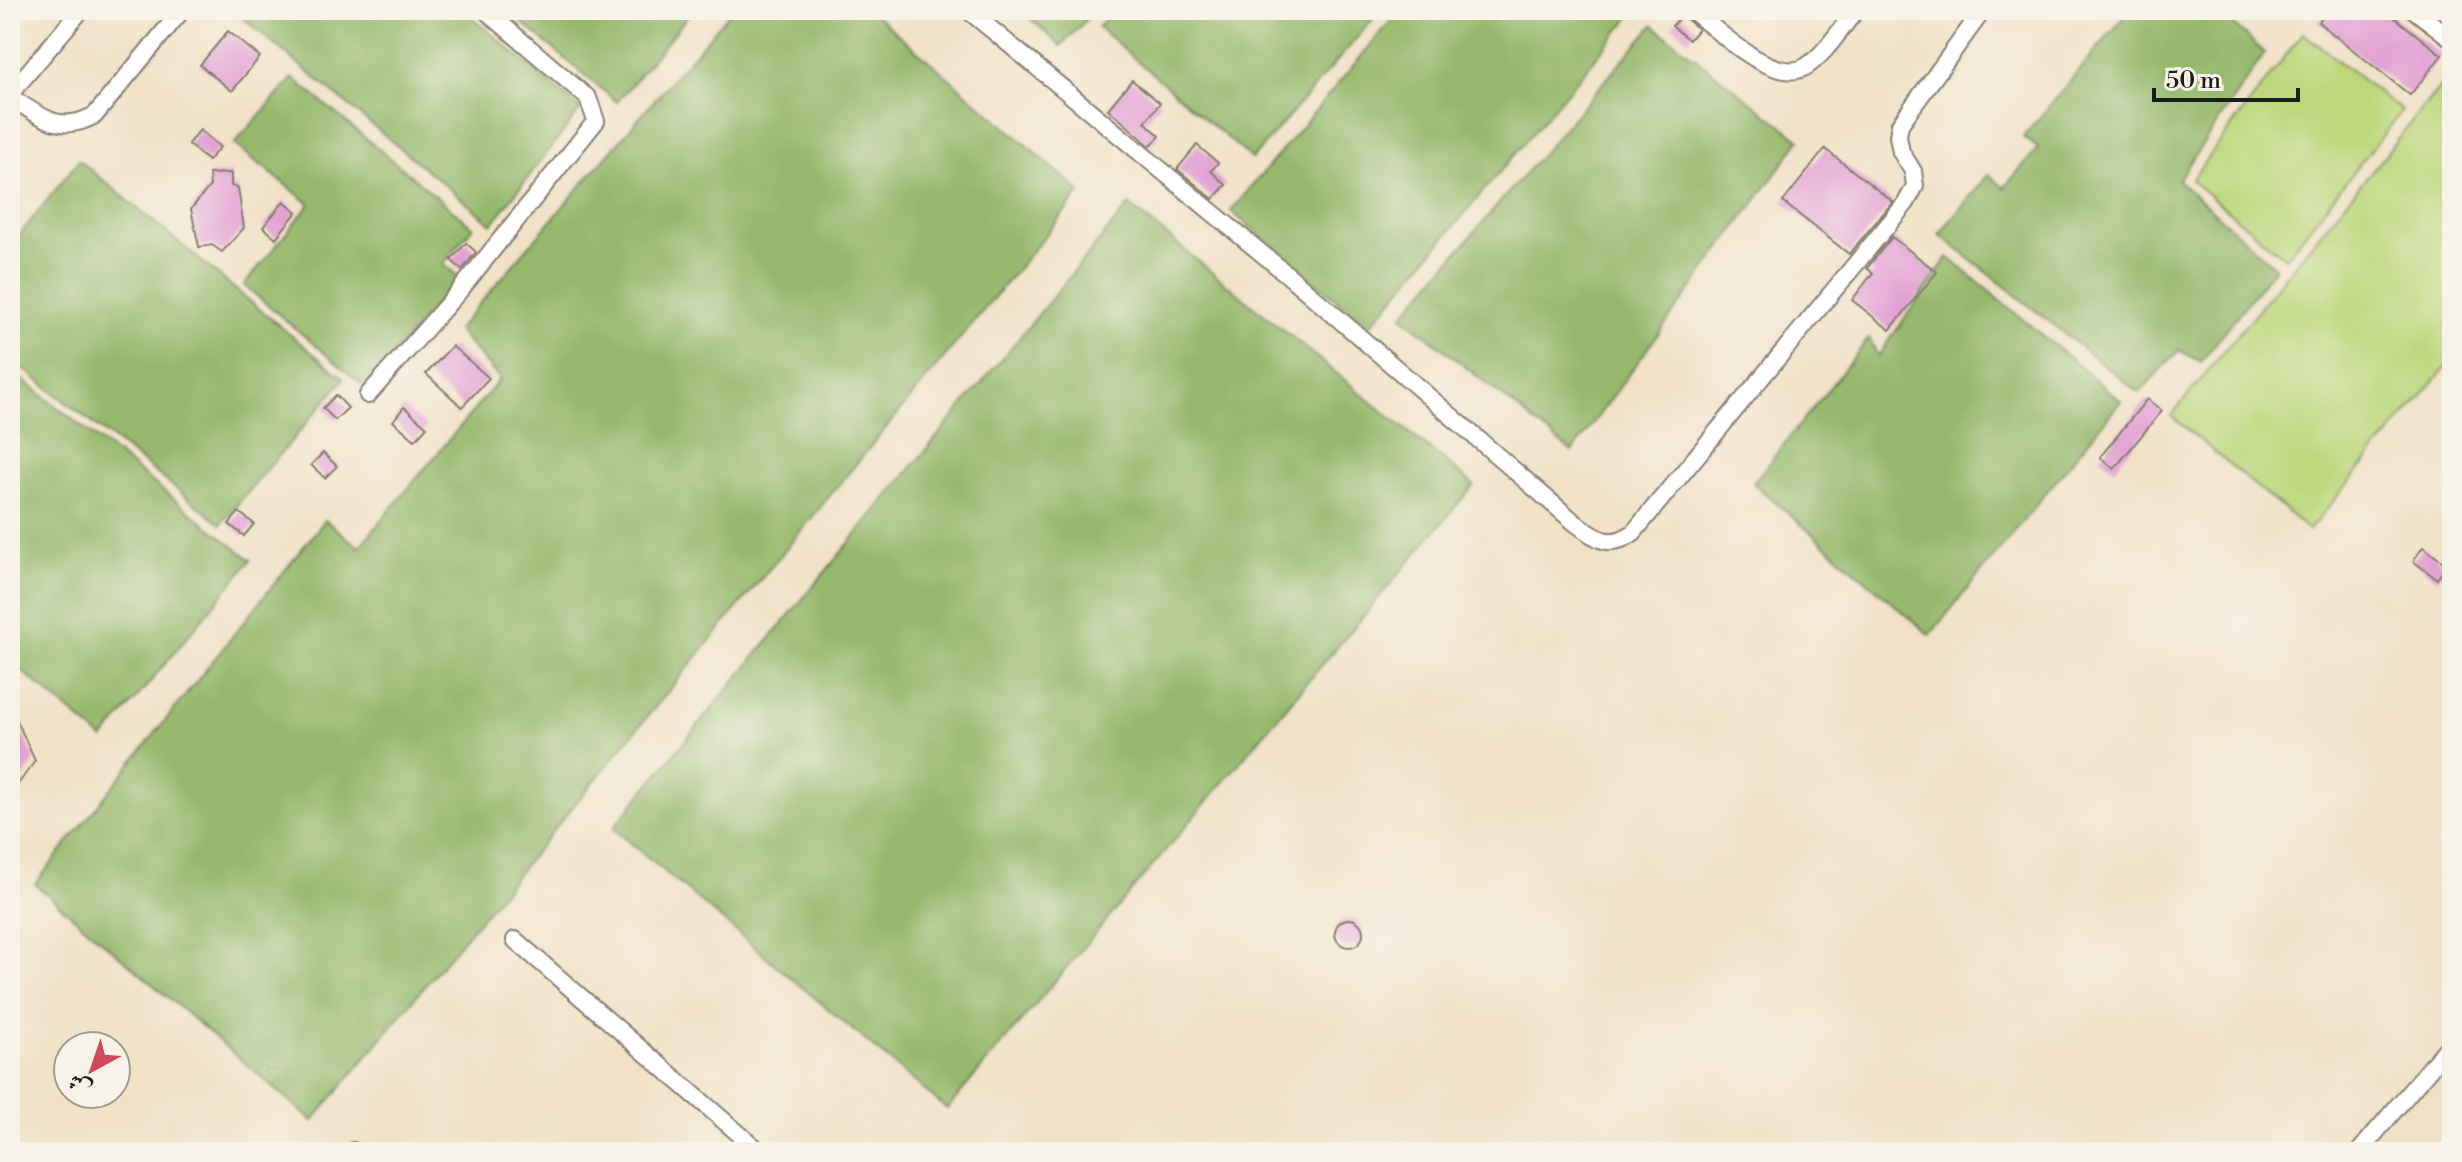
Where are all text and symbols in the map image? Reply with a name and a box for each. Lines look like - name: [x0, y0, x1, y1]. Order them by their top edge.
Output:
- scale bar: [2154, 52, 2298, 102]
- text: 50 m: [2166, 66, 2221, 96]
- north arrow: [52, 1030, 132, 1110]
- text: ش: [63, 1067, 97, 1102]

